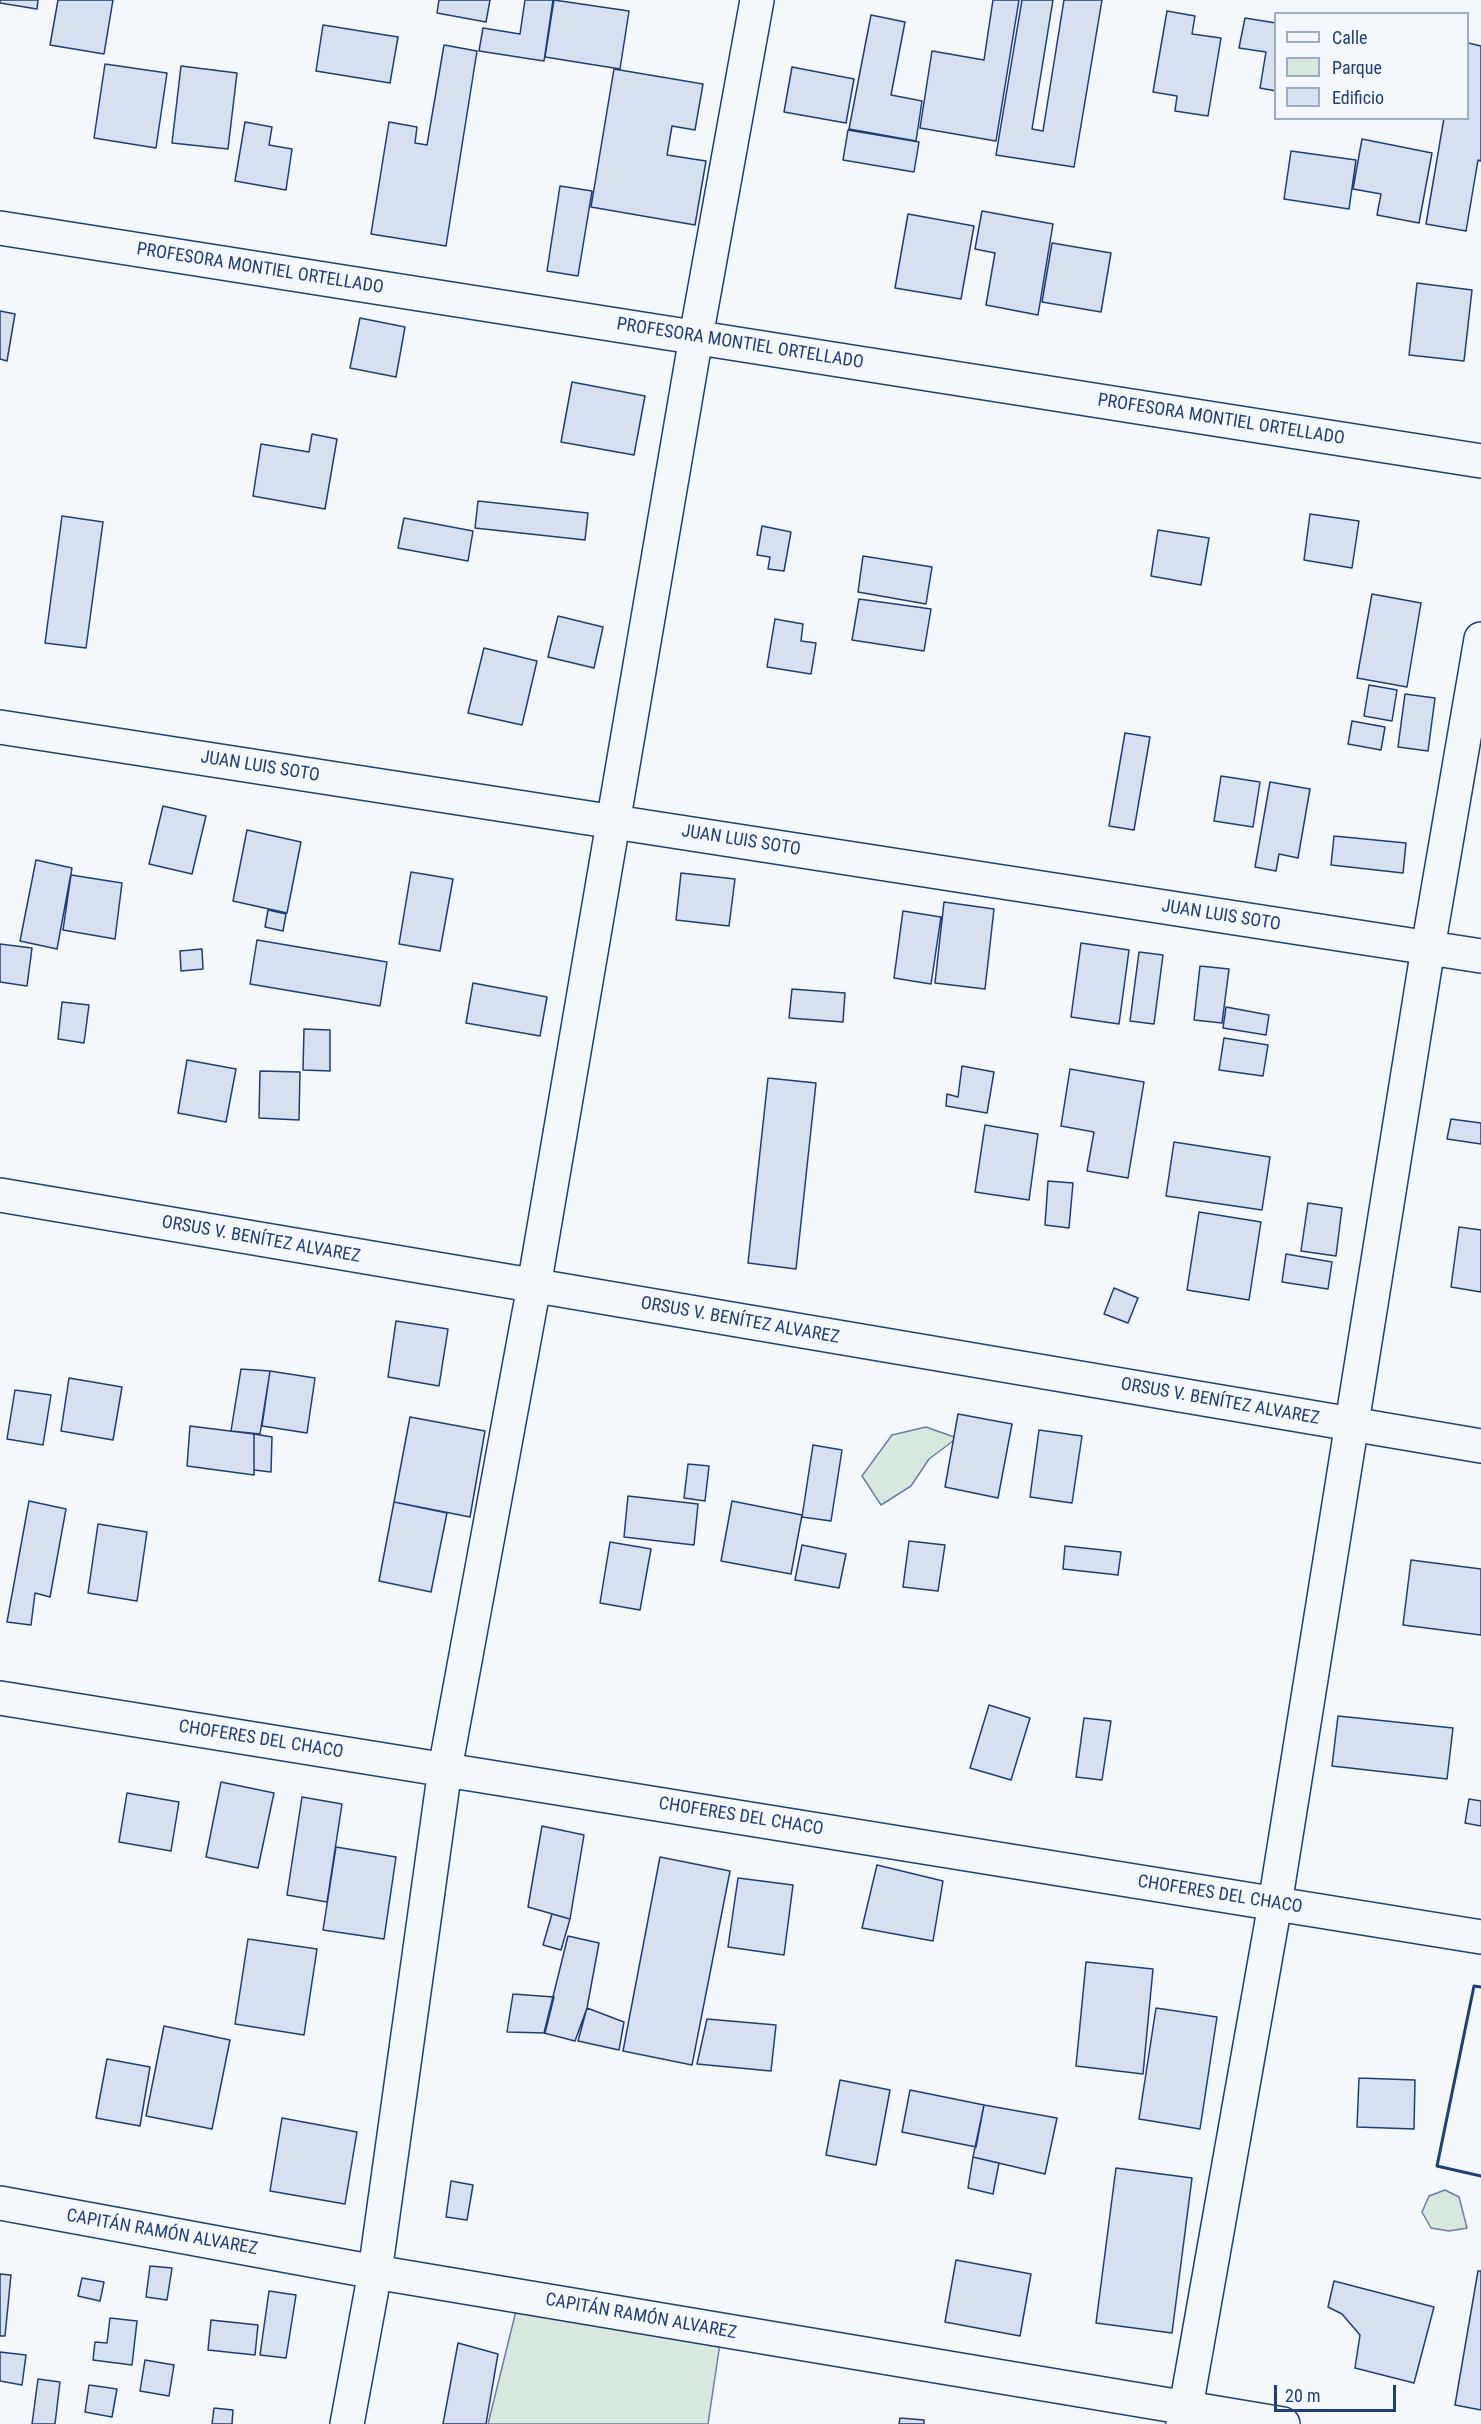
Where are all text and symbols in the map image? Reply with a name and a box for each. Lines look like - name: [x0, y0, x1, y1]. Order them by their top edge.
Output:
- legend: [1274, 12, 1469, 120]
- text: Calle: [1332, 27, 1368, 48]
- text: Parque: [1332, 57, 1382, 78]
- text: Edificio: [1332, 87, 1384, 108]
- street label: PROFESORA MONTIEL ORTELLADO: [135, 239, 385, 299]
- street label: PROFESORA MONTIEL ORTELLADO: [615, 314, 865, 374]
- street label: PROFESORA MONTIEL ORTELLADO: [1096, 390, 1346, 450]
- street label: JUAN LUIS SOTO: [199, 747, 321, 787]
- street label: JUAN LUIS SOTO: [680, 821, 802, 861]
- street label: JUAN LUIS SOTO: [1160, 896, 1282, 936]
- street label: ORSUS V. BENÍTEZ ALVAREZ: [160, 1212, 362, 1268]
- street label: ORSUS V. BENÍTEZ ALVAREZ: [639, 1293, 841, 1349]
- street label: ORSUS V. BENÍTEZ ALVAREZ: [1119, 1374, 1321, 1430]
- street label: CHOFERES DEL CHACO: [177, 1716, 345, 1764]
- street label: CHOFERES DEL CHACO: [657, 1793, 825, 1841]
- street label: CHOFERES DEL CHACO: [1136, 1871, 1304, 1919]
- street label: CAPITÁN RAMÓN ALVAREZ: [65, 2206, 259, 2260]
- street label: CAPITÁN RAMÓN ALVAREZ: [544, 2290, 738, 2344]
- scale bar: [1277, 2373, 1398, 2411]
- text: 20 m: [1285, 2385, 1320, 2406]

